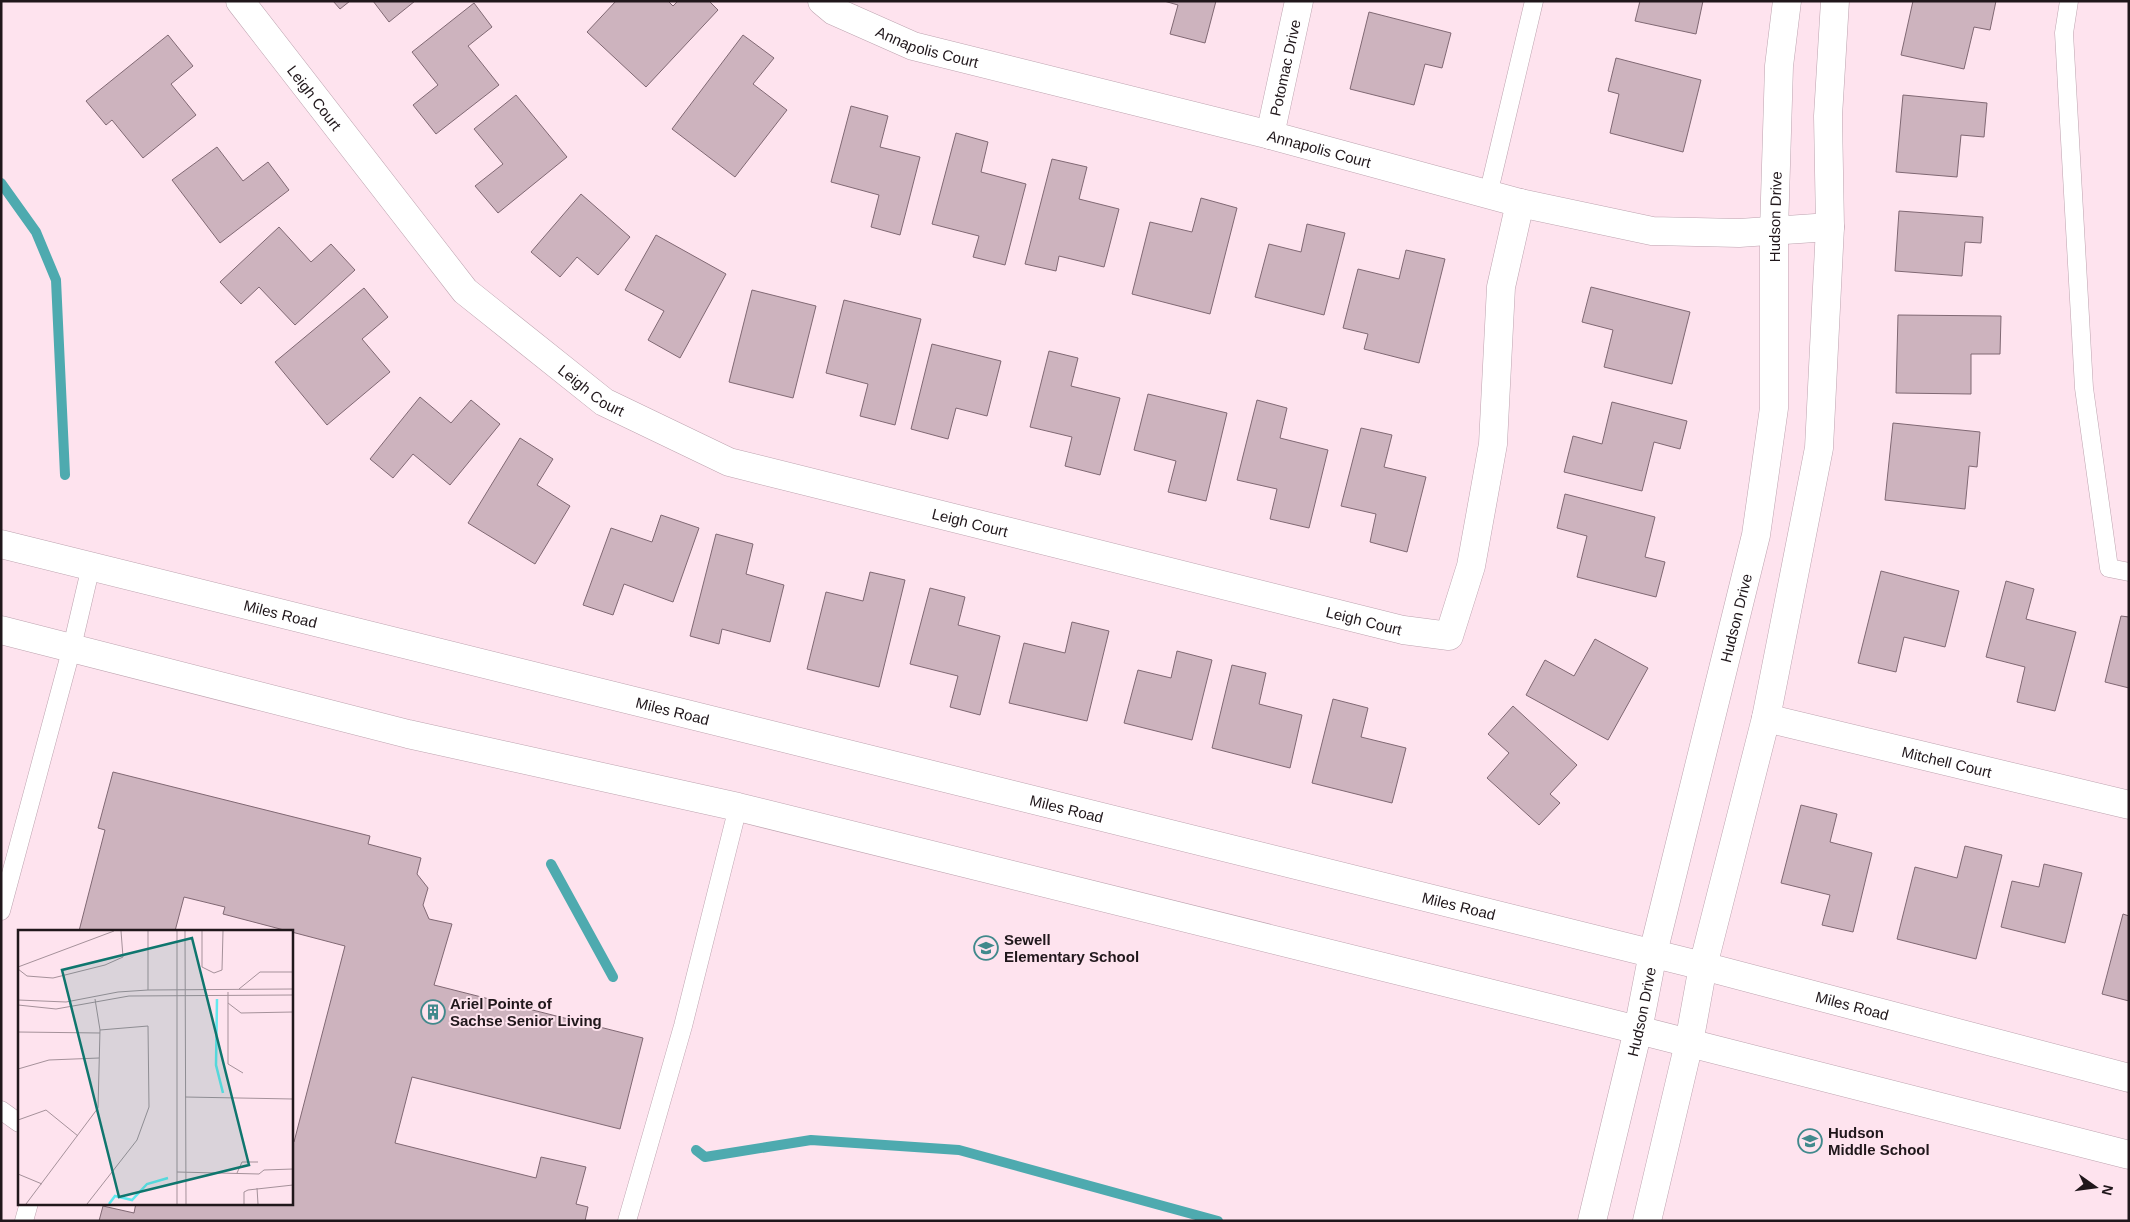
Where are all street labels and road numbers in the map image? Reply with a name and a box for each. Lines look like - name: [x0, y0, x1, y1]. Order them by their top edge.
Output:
- street label: Potomac Drive: [1266, 18, 1303, 117]
- street label: Annapolis Court: [874, 22, 981, 71]
- street label: Leigh Court: [284, 62, 346, 134]
- street label: Annapolis Court: [1265, 126, 1374, 171]
- street label: Hudson Drive: [1765, 171, 1784, 262]
- street label: Leigh Court: [555, 361, 628, 419]
- street label: Leigh Court: [930, 504, 1011, 540]
- street label: Hudson Drive: [1716, 572, 1755, 664]
- street label: Miles Road: [242, 596, 319, 631]
- street label: Leigh Court: [1324, 603, 1404, 638]
- street label: Miles Road: [634, 693, 711, 728]
- street label: Mitchell Court: [1900, 742, 1994, 781]
- street label: Miles Road: [1028, 791, 1105, 826]
- street label: Miles Road: [1420, 888, 1497, 923]
- street label: Hudson Drive: [1623, 966, 1659, 1058]
- street label: Miles Road: [1814, 988, 1891, 1023]

